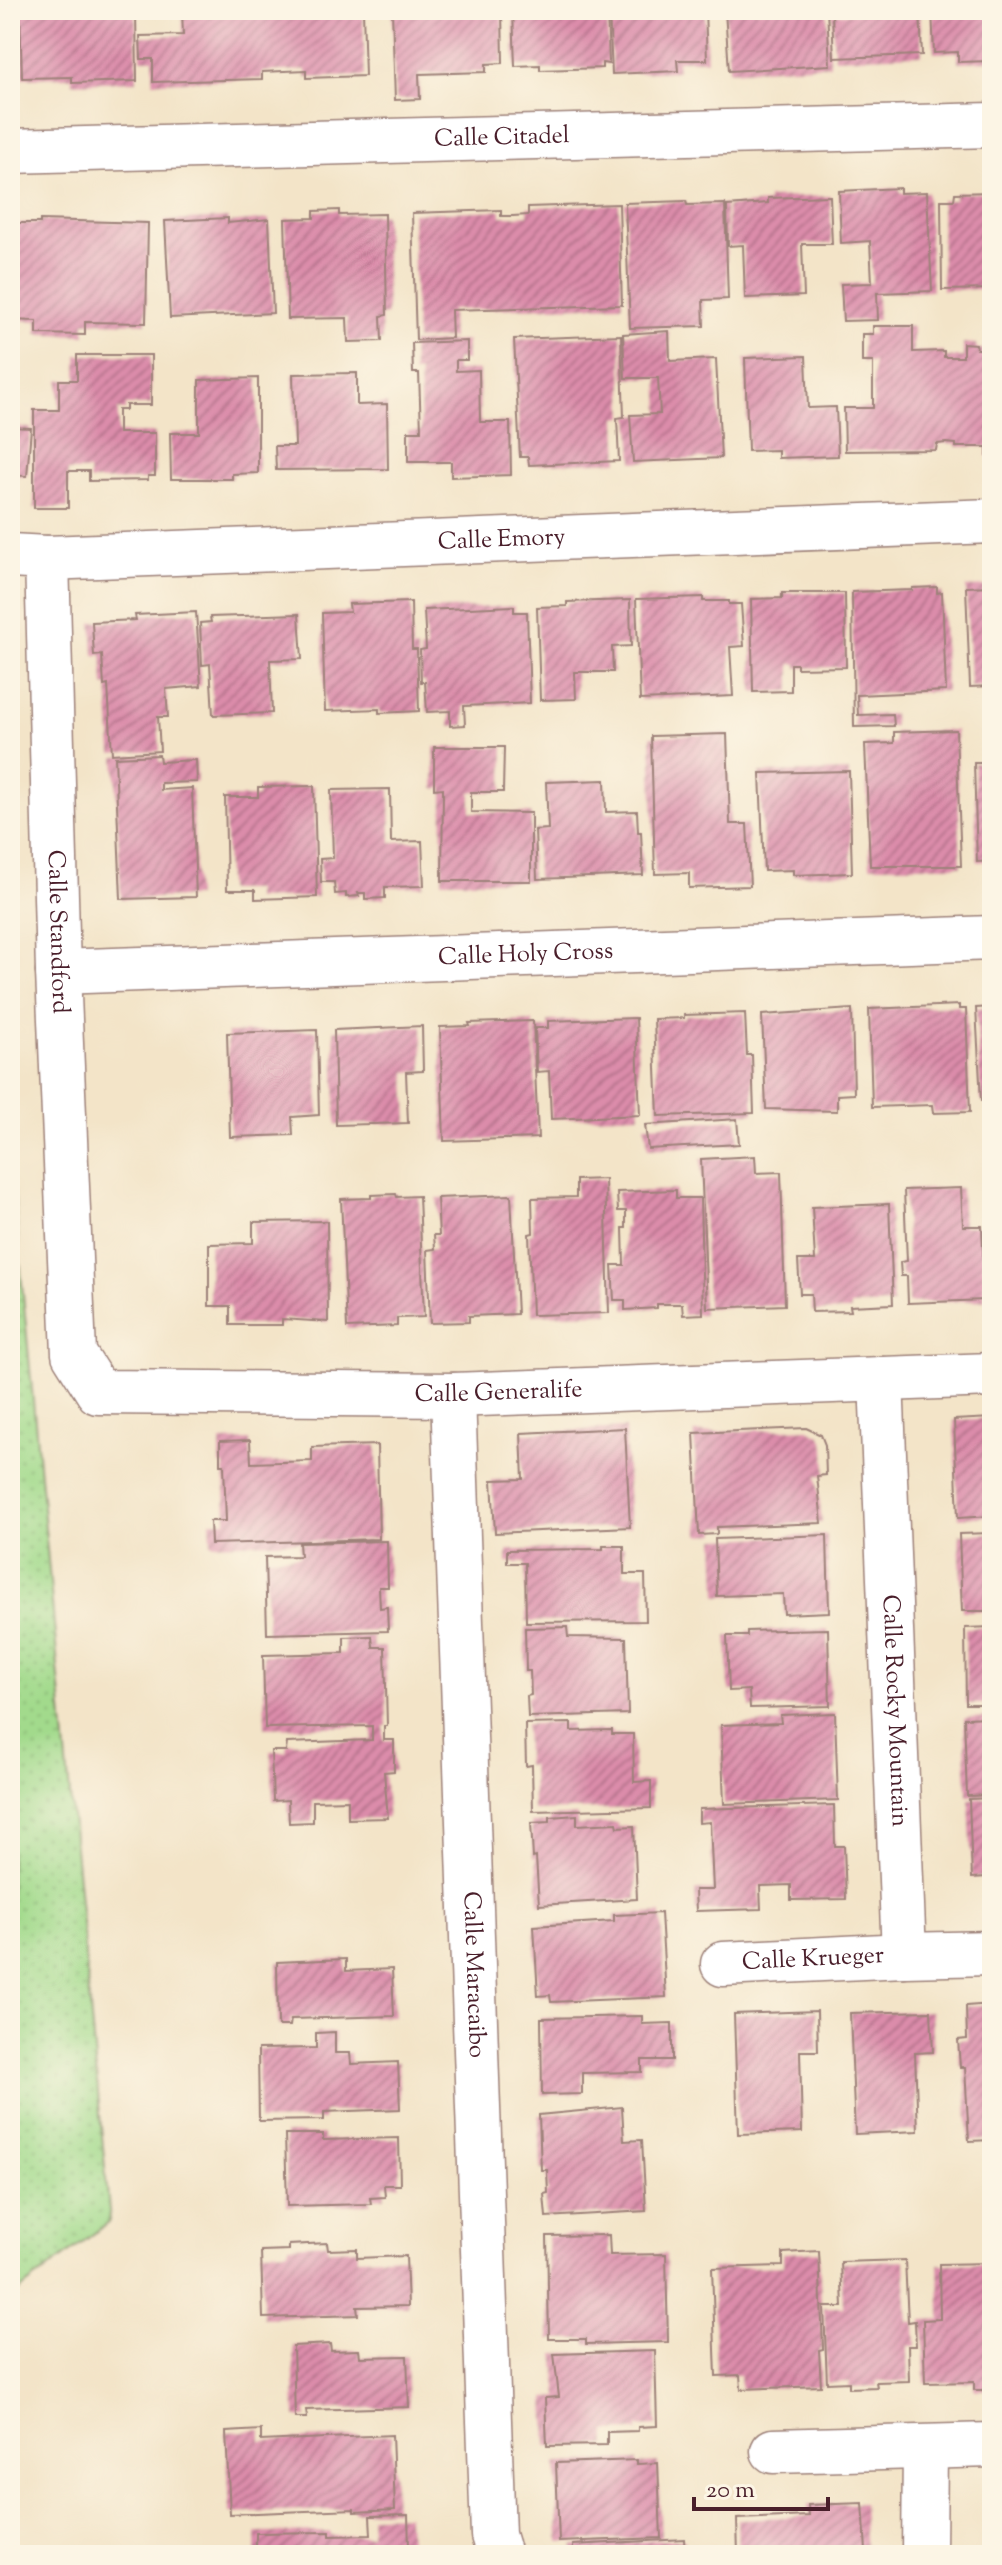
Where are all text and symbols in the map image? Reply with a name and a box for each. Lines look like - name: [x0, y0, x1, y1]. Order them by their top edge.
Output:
- street label: Calle Citadel: [434, 119, 570, 157]
- street label: Calle Emory: [437, 521, 566, 560]
- street label: Calle Standford: [38, 849, 77, 1015]
- street label: Calle Holy Cross: [438, 935, 614, 975]
- street label: Calle Generalife: [414, 1373, 583, 1412]
- street label: Calle Rocky Mountain: [873, 1594, 916, 1828]
- street label: Calle Maracaibo: [453, 1891, 493, 2059]
- street label: Calle Krueger: [741, 1939, 885, 1980]
- scale bar: [694, 2461, 828, 2511]
- text: 20 m: [706, 2474, 755, 2508]

